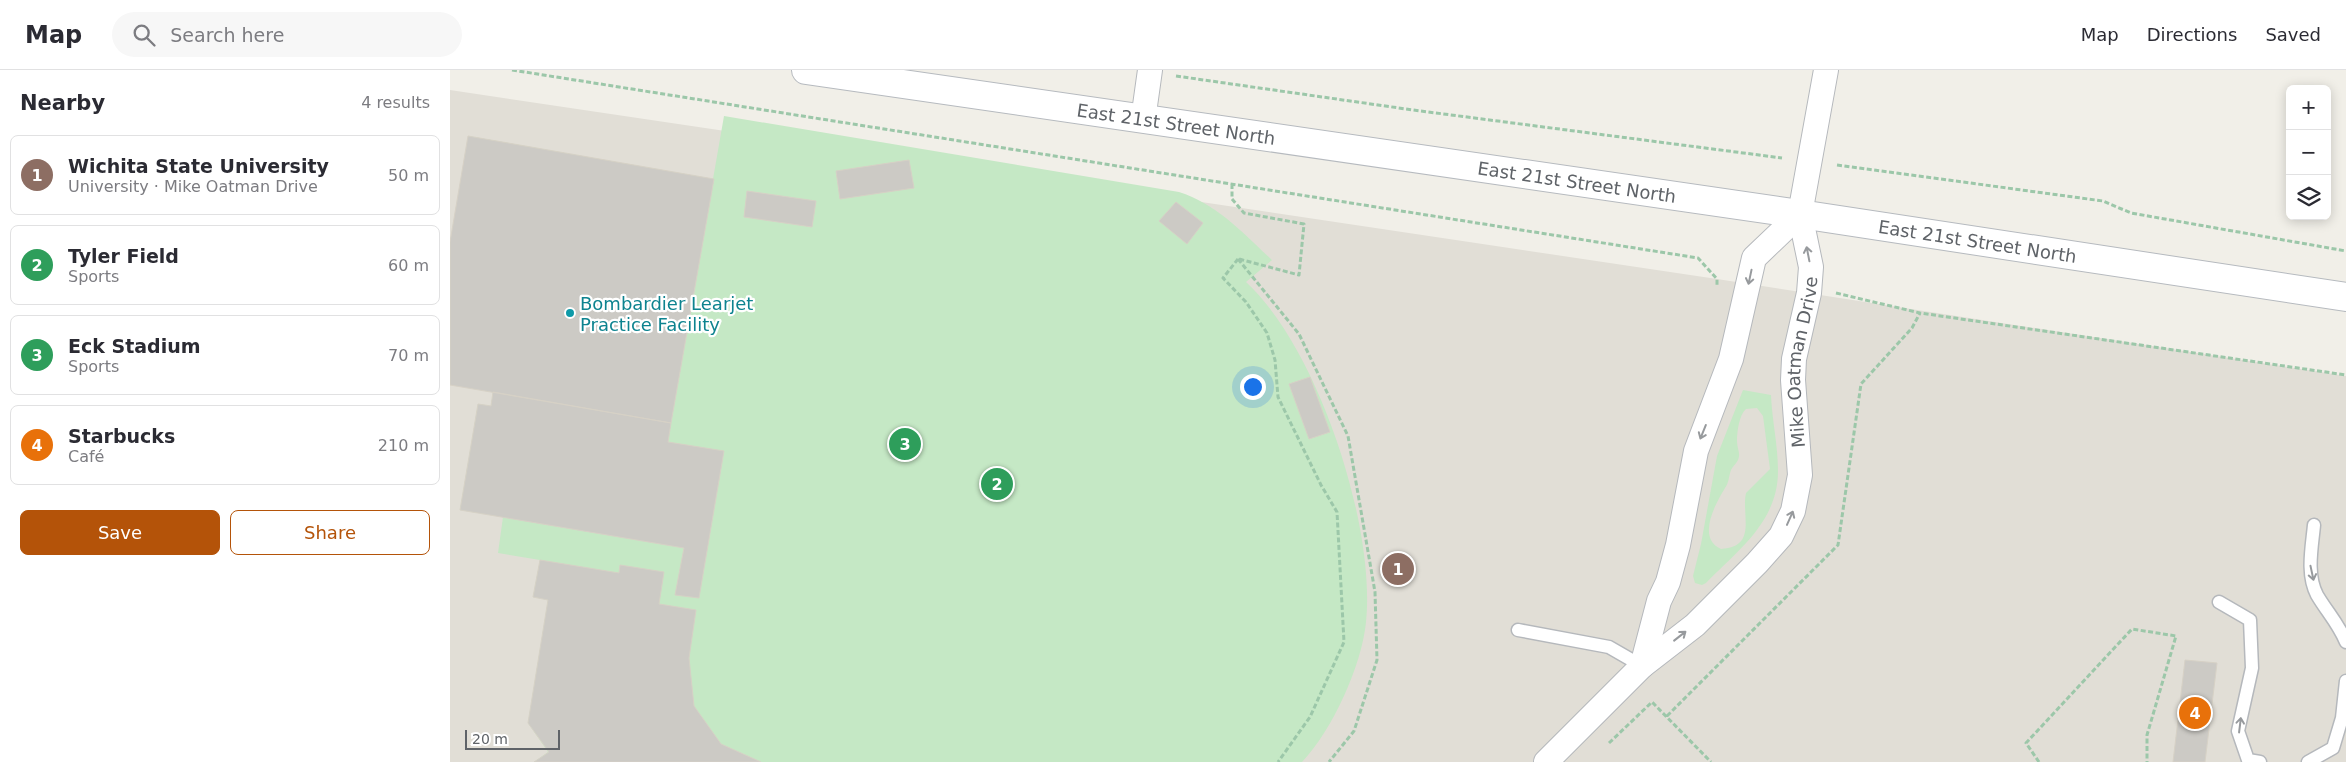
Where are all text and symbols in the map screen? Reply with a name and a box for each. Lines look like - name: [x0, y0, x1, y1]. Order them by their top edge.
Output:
- search box: [112, 12, 462, 57]
- text: Map: [25, 21, 82, 49]
- icon: search: [130, 21, 158, 49]
- text: Search here: [170, 24, 284, 46]
- text: Map: [2081, 24, 2119, 45]
- text: Directions: [2147, 24, 2237, 45]
- text: Saved: [2265, 24, 2321, 45]
- map controls: [2286, 85, 2331, 220]
- button: +: [2286, 85, 2331, 130]
- text: Nearby: [20, 91, 105, 115]
- text: 4 results: [361, 93, 430, 112]
- street label: East 21st Street North: [1075, 99, 1277, 148]
- button: −: [2286, 130, 2331, 175]
- text: Wichita State University: [68, 155, 329, 177]
- street label: East 21st Street North: [1476, 157, 1678, 206]
- text: 1: [31, 166, 43, 185]
- text: 50 m: [388, 166, 429, 185]
- button: layers: [2286, 175, 2331, 220]
- text: University · Mike Oatman Drive: [68, 177, 318, 196]
- street label: East 21st Street North: [1877, 216, 2078, 266]
- text: Tyler Field: [68, 245, 179, 267]
- one-way arrow: [1803, 247, 1812, 263]
- text: 2: [31, 256, 43, 275]
- text: 60 m: [388, 256, 429, 275]
- text: Sports: [68, 267, 119, 286]
- one-way arrow: [1745, 269, 1754, 285]
- street label: Mike Oatman Drive: [1782, 276, 1821, 448]
- place label: Bombardier Learjet Practice Facility: [580, 293, 753, 335]
- marker: Bombardier Learjet Practice Facility: [564, 307, 576, 319]
- text: Eck Stadium: [68, 335, 201, 357]
- text: 3: [31, 346, 43, 365]
- text: 70 m: [388, 346, 429, 365]
- text: Sports: [68, 357, 119, 376]
- your location: [1240, 374, 1266, 400]
- one-way arrow: [1698, 424, 1707, 440]
- text: Starbucks: [68, 425, 175, 447]
- pin: 3: [889, 425, 921, 463]
- text: 4: [31, 436, 43, 455]
- text: 210 m: [378, 436, 429, 455]
- text: Café: [68, 447, 104, 466]
- pin: 2: [981, 465, 1013, 503]
- button: Save: [20, 510, 220, 555]
- button: Share: [230, 510, 430, 555]
- one-way arrow: [1785, 511, 1795, 526]
- pin: 1: [1382, 550, 1414, 588]
- one-way arrow: [2308, 565, 2317, 581]
- one-way arrow: [1673, 631, 1687, 641]
- pin: 4: [2179, 694, 2211, 732]
- one-way arrow: [2235, 717, 2245, 733]
- scale bar: [465, 727, 560, 750]
- text: 20 m: [472, 731, 508, 747]

